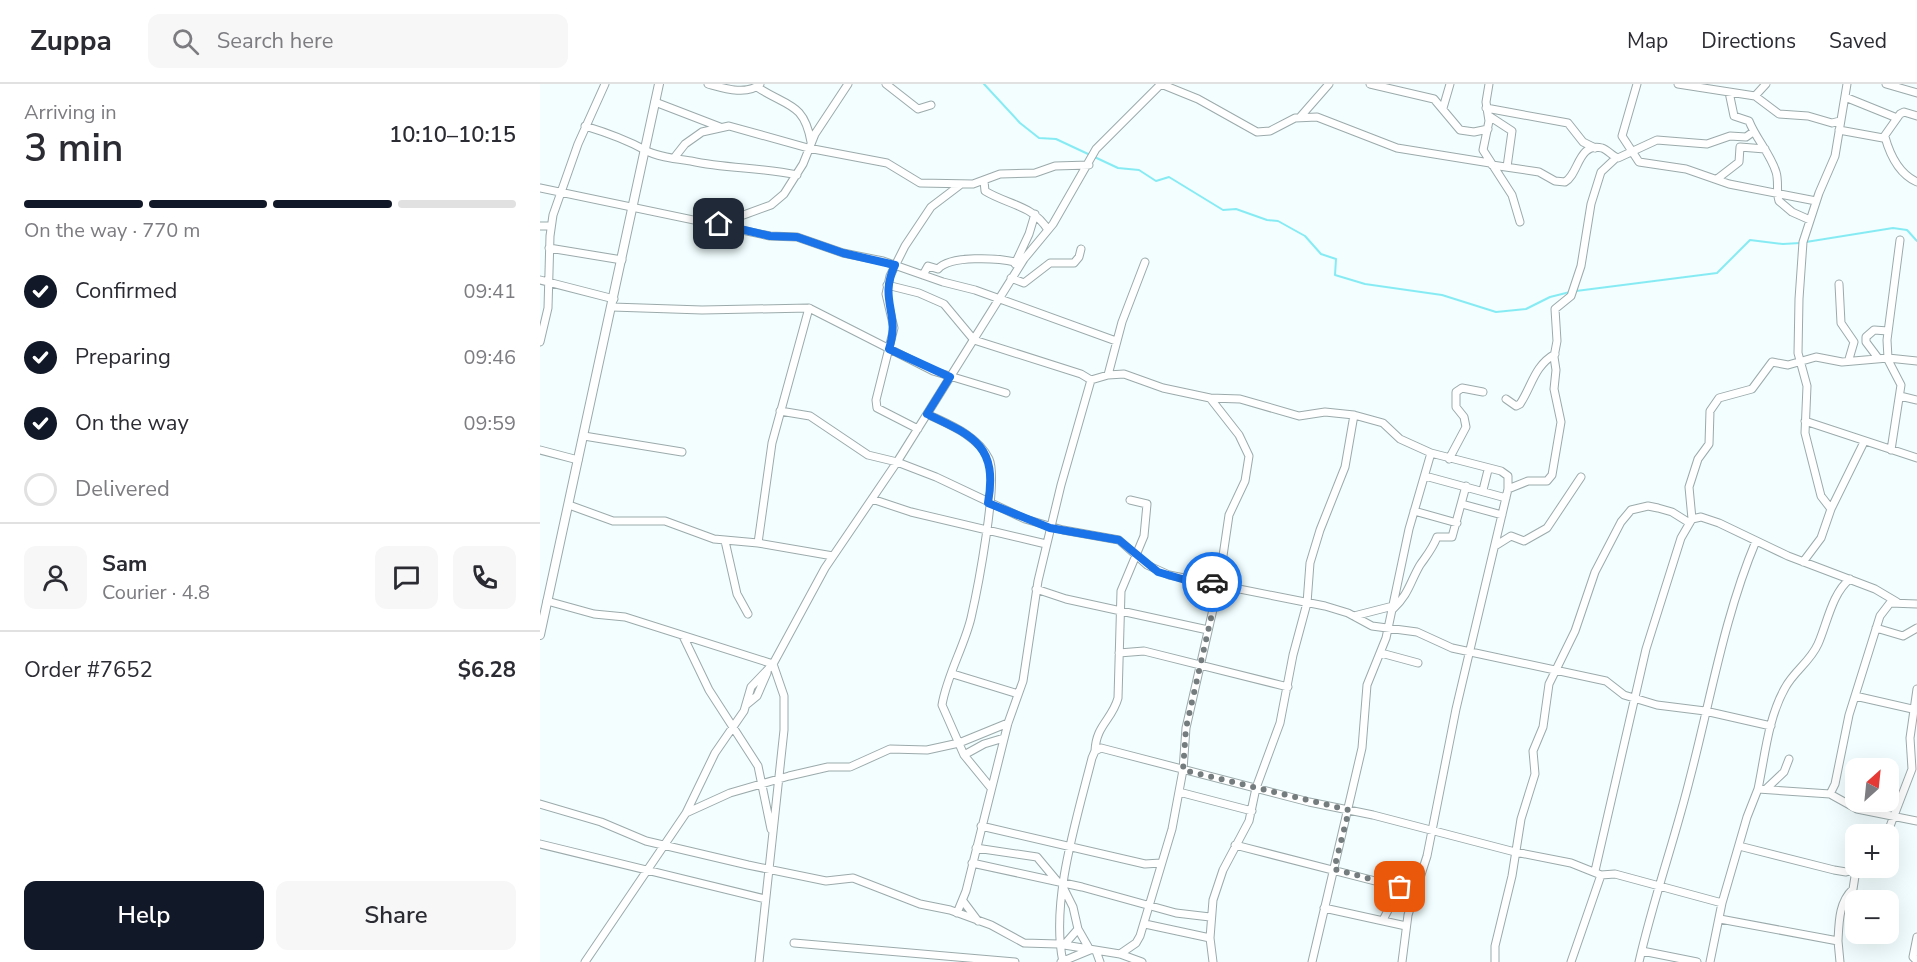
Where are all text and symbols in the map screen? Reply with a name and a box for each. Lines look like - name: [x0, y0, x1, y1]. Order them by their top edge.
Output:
- search box: [148, 14, 568, 68]
- text: Zuppa: [30, 22, 112, 60]
- icon: search: [169, 25, 202, 58]
- text: Search here: [217, 26, 333, 56]
- text: Map: [1627, 27, 1668, 55]
- text: Directions: [1701, 27, 1796, 55]
- text: Saved: [1829, 27, 1887, 55]
- text: Arriving in: [24, 99, 117, 126]
- text: 10:10–10:15: [389, 120, 516, 150]
- text: 3 min: [24, 122, 123, 175]
- pin: [693, 198, 744, 249]
- icon: home: [702, 207, 735, 240]
- text: On the way · 770 m: [24, 217, 200, 244]
- icon: check: [24, 275, 57, 308]
- text: Confirmed: [75, 276, 177, 306]
- text: 09:41: [463, 278, 516, 305]
- icon: check: [24, 341, 57, 374]
- text: Preparing: [75, 342, 171, 372]
- text: 09:46: [463, 344, 516, 371]
- icon: check: [24, 407, 57, 440]
- text: On the way: [75, 408, 189, 438]
- text: 09:59: [463, 410, 516, 437]
- text: Delivered: [75, 474, 170, 504]
- button: person: [24, 546, 87, 609]
- button: chat: [375, 546, 438, 609]
- button: phone: [453, 546, 516, 609]
- text: Sam: [102, 549, 147, 579]
- courier: [1182, 552, 1242, 612]
- icon: car: [1196, 566, 1229, 599]
- text: Courier · 4.8: [102, 579, 210, 606]
- text: Order #7652: [24, 655, 153, 685]
- text: $6.28: [458, 655, 516, 685]
- north arrow: [1845, 758, 1899, 812]
- map controls: [1845, 758, 1899, 944]
- button: +: [1845, 824, 1899, 878]
- pin: [1374, 861, 1425, 912]
- icon: bag: [1383, 870, 1416, 903]
- button: Help: [24, 881, 264, 950]
- button: Share: [276, 881, 516, 950]
- button: −: [1845, 890, 1899, 944]

